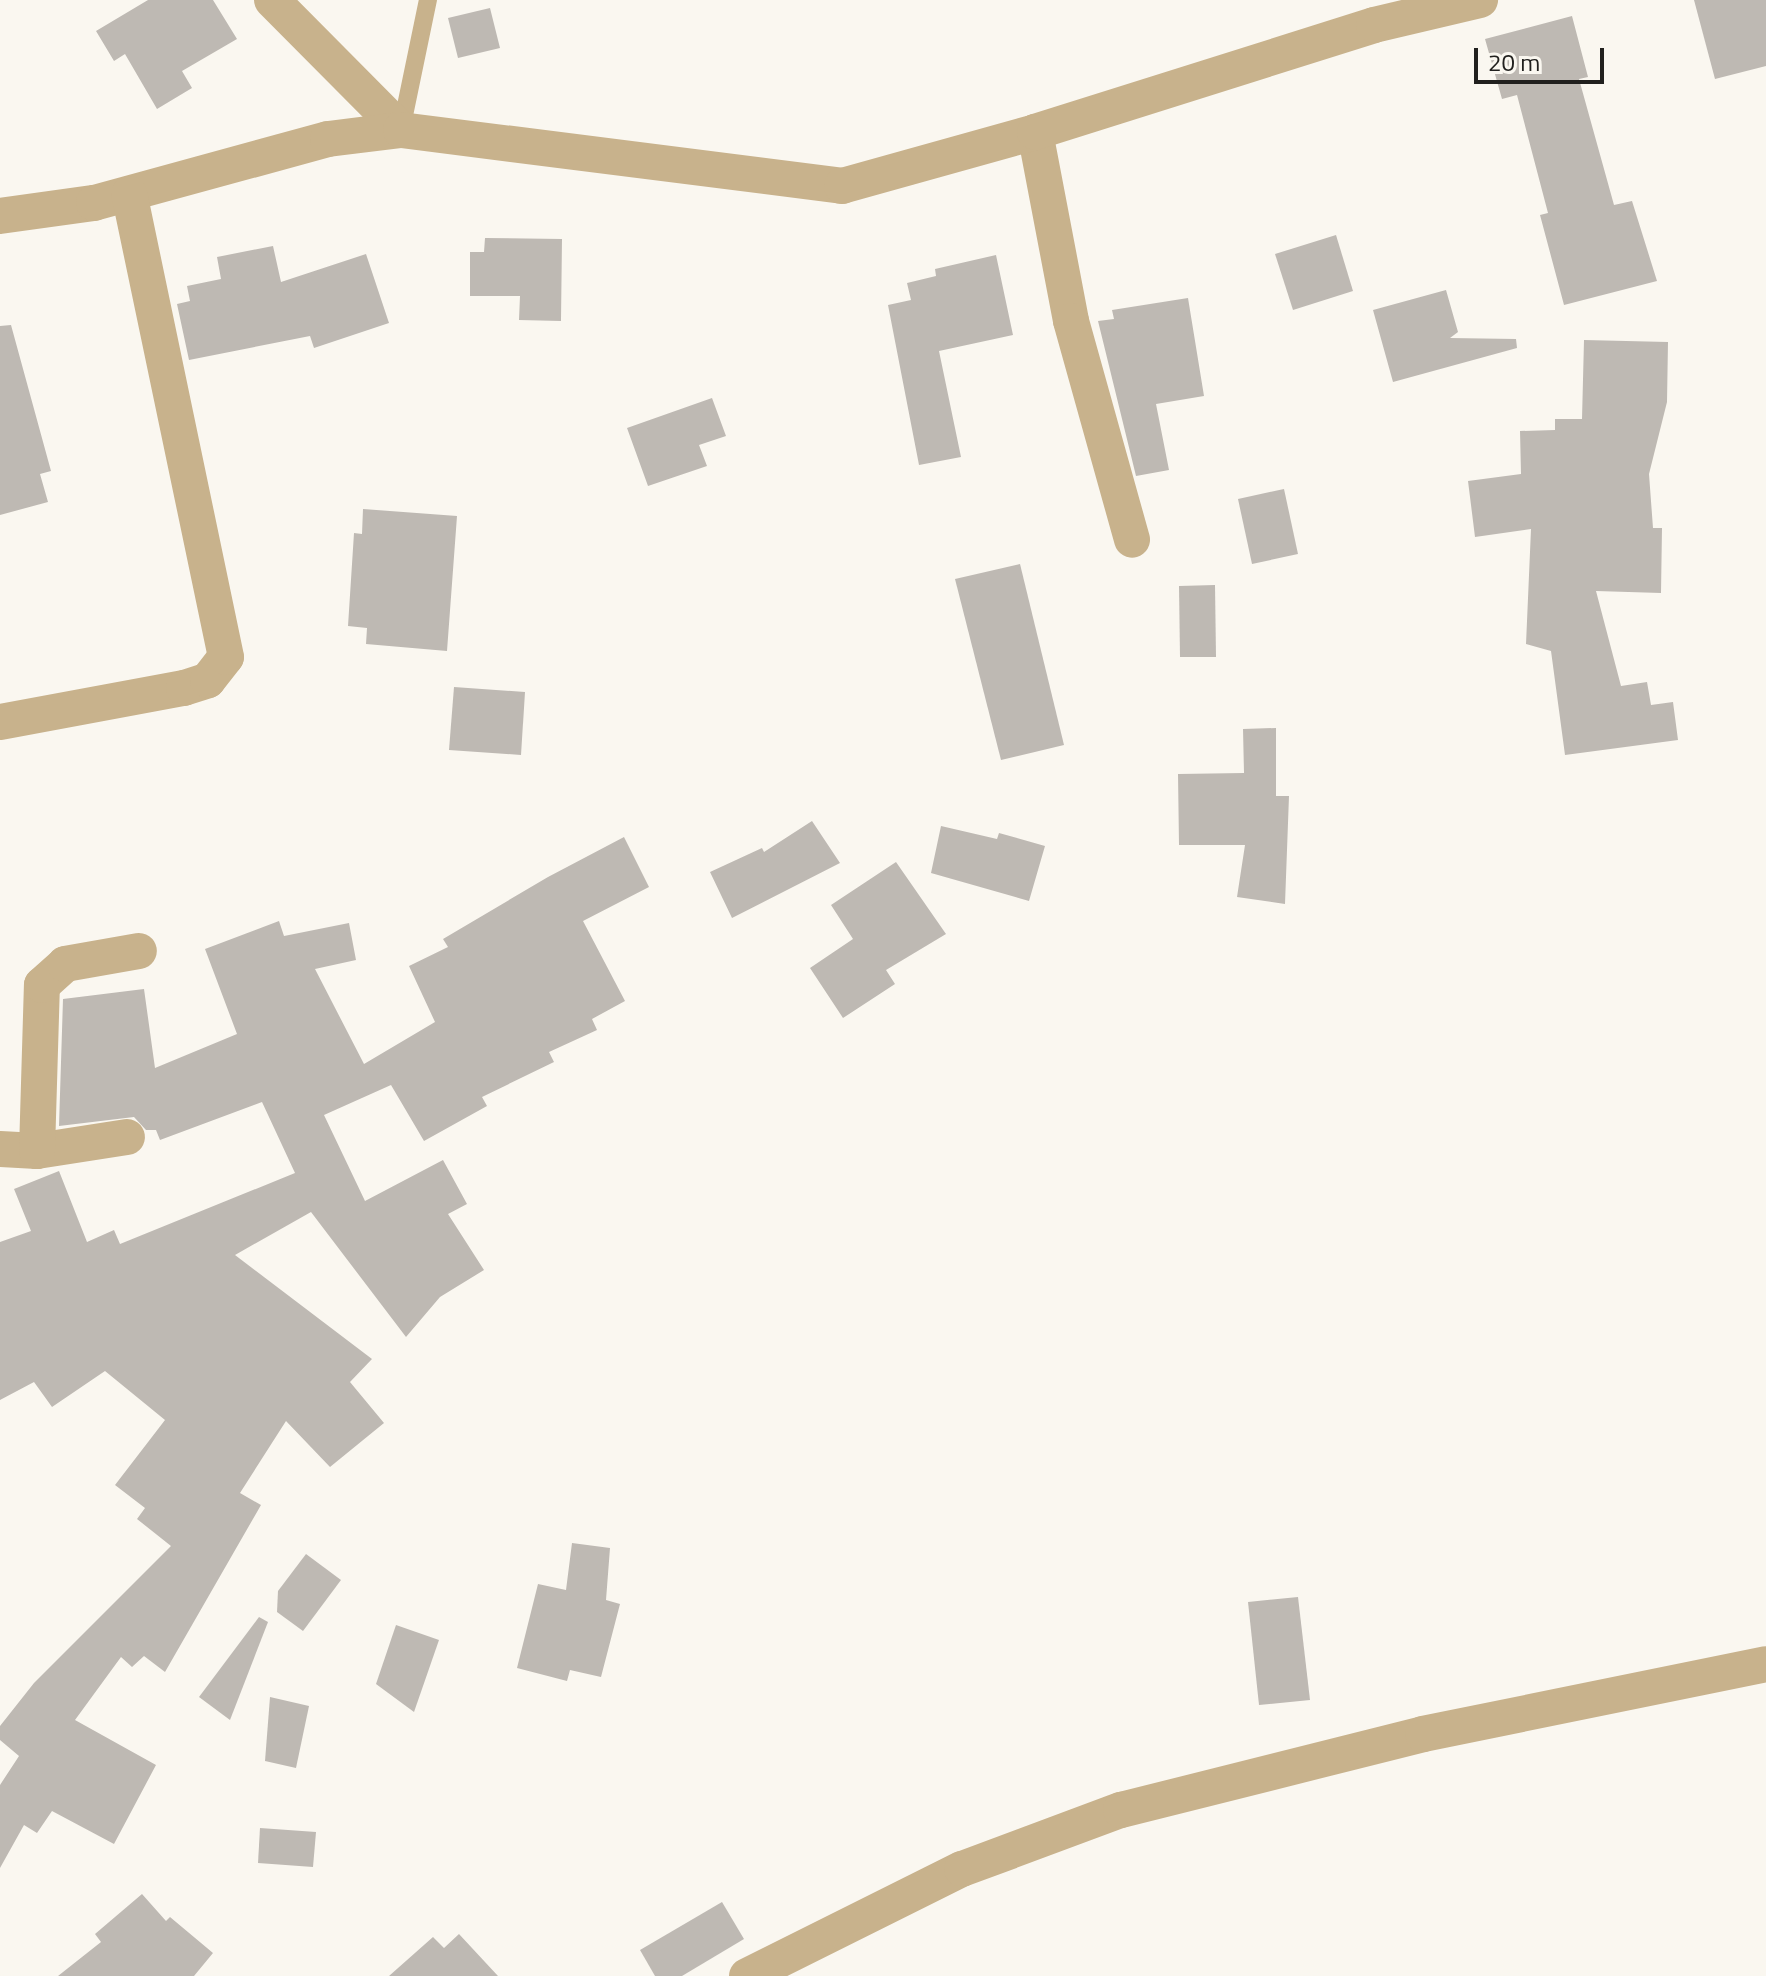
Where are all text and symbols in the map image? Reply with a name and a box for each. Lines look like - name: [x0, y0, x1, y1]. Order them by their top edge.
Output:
- scale bar: [1478, 32, 1608, 82]
- text: 20 m: [1488, 44, 1540, 80]

